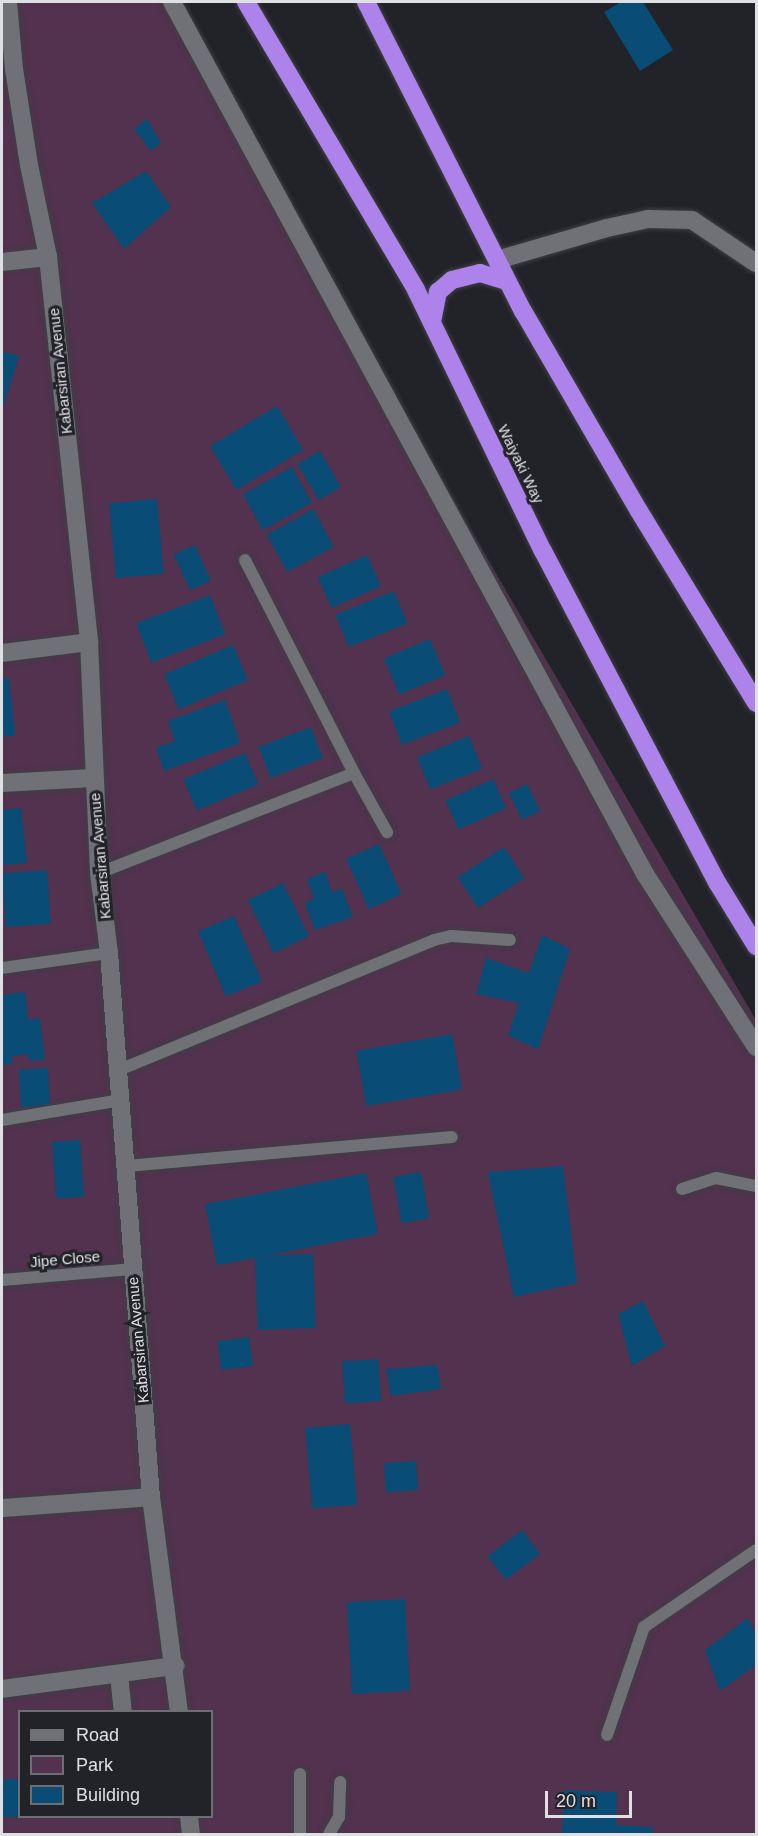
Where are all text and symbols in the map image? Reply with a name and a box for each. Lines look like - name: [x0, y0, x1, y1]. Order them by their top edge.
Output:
- street label: Kabarsiran Avenue: [44, 307, 76, 435]
- street label: Waiyaki Way: [494, 422, 548, 506]
- street label: Kabarsiran Avenue: [85, 792, 115, 920]
- street label: Jipe Close: [29, 1247, 101, 1271]
- street label: Kabarsiran Avenue: [123, 1276, 153, 1404]
- legend: [18, 1710, 213, 1818]
- text: Road: [76, 1725, 119, 1745]
- text: Park: [76, 1755, 113, 1775]
- scale bar: [548, 1779, 635, 1817]
- text: Building: [76, 1785, 140, 1805]
- text: 20 m: [556, 1791, 596, 1811]

